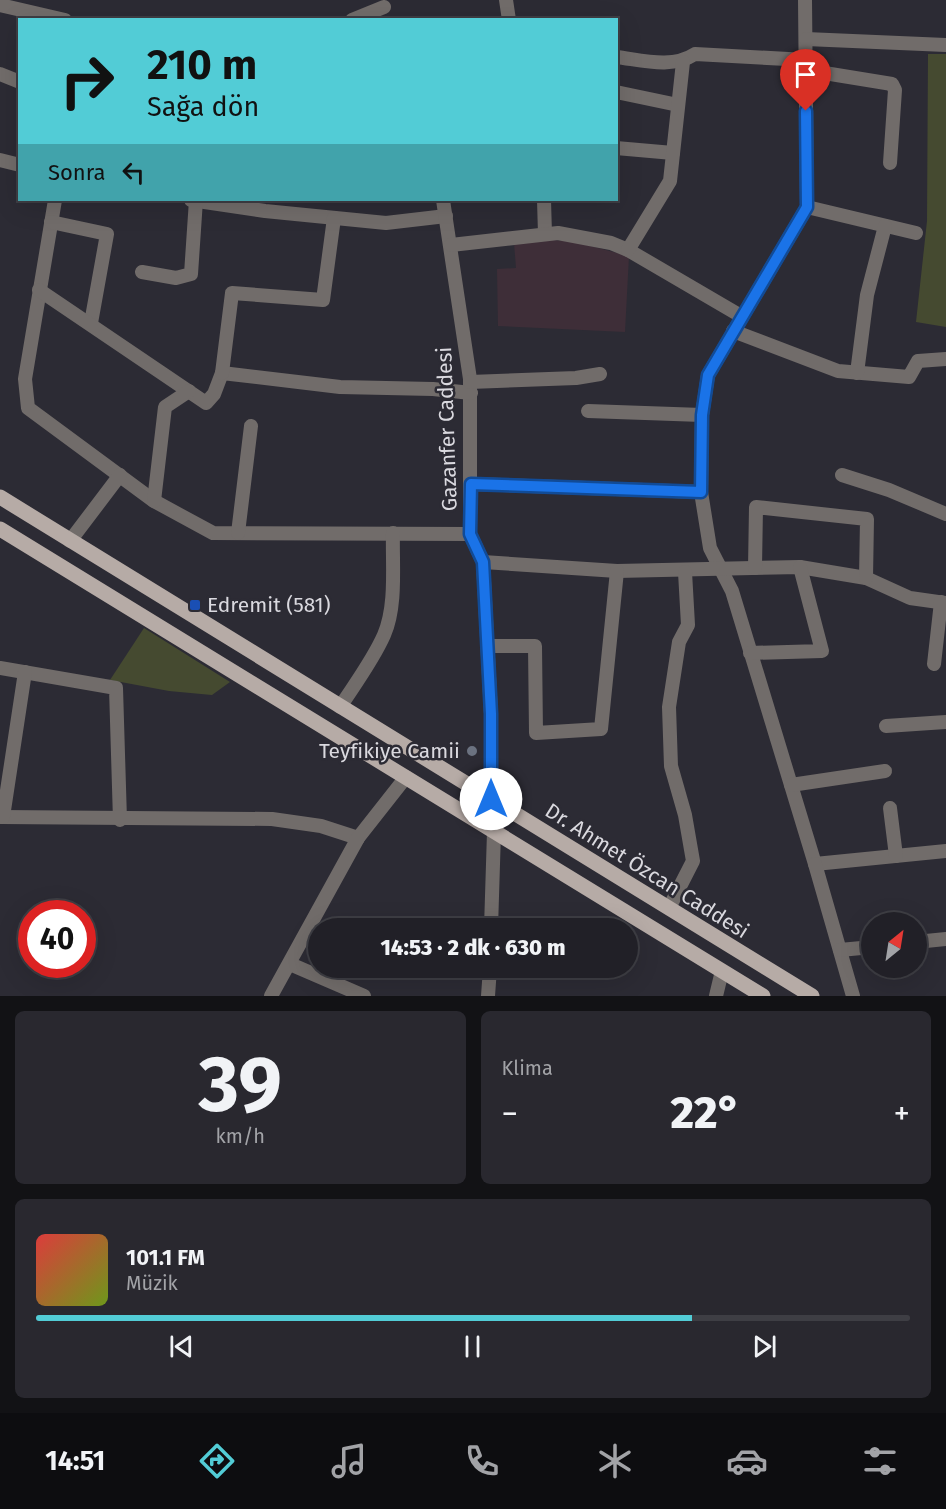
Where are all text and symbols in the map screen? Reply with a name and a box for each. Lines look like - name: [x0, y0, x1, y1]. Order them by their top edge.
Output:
- text: 210 m: [147, 40, 257, 90]
- icon: right: [48, 42, 126, 120]
- pin: [780, 49, 831, 111]
- icon: arrive: [789, 58, 822, 91]
- text: Sağa dön: [147, 91, 259, 123]
- icon: left: [117, 156, 150, 189]
- text: Sonra: [48, 159, 105, 186]
- street label: Gazanfer Caddesi: [431, 346, 463, 512]
- place label: Edremit (581): [207, 592, 331, 618]
- marker: Edremit (581): [188, 598, 202, 612]
- place label: Teyfikiye Camii: [319, 738, 460, 764]
- marker: Teyfikiye Camii: [465, 744, 479, 758]
- position arrow: [459, 767, 523, 831]
- street label: Dr. Ahmet Özcan Caddesi: [540, 798, 754, 944]
- speed limit sign: 40: [18, 900, 96, 978]
- north arrow: [861, 912, 927, 978]
- map controls: [861, 912, 927, 978]
- text: 14:53 · 2 dk · 630 m: [380, 934, 566, 961]
- text: 39: [199, 1038, 282, 1132]
- text: Klima: [502, 1056, 553, 1080]
- text: 22°: [671, 1086, 741, 1140]
- text: −: [502, 1094, 518, 1134]
- text: +: [894, 1094, 910, 1134]
- text: km/h: [216, 1124, 265, 1148]
- text: 101.1 FM: [126, 1244, 205, 1271]
- text: Müzik: [126, 1271, 178, 1295]
- icon: previous: [165, 1330, 198, 1363]
- icon: pause: [456, 1330, 489, 1363]
- icon: next: [748, 1330, 781, 1363]
- icon: directions: [196, 1440, 238, 1482]
- icon: music: [328, 1440, 370, 1482]
- icon: phone: [461, 1440, 503, 1482]
- icon: climate: [594, 1440, 636, 1482]
- icon: car: [726, 1440, 768, 1482]
- icon: filters: [859, 1440, 901, 1482]
- text: 14:51: [45, 1445, 105, 1477]

